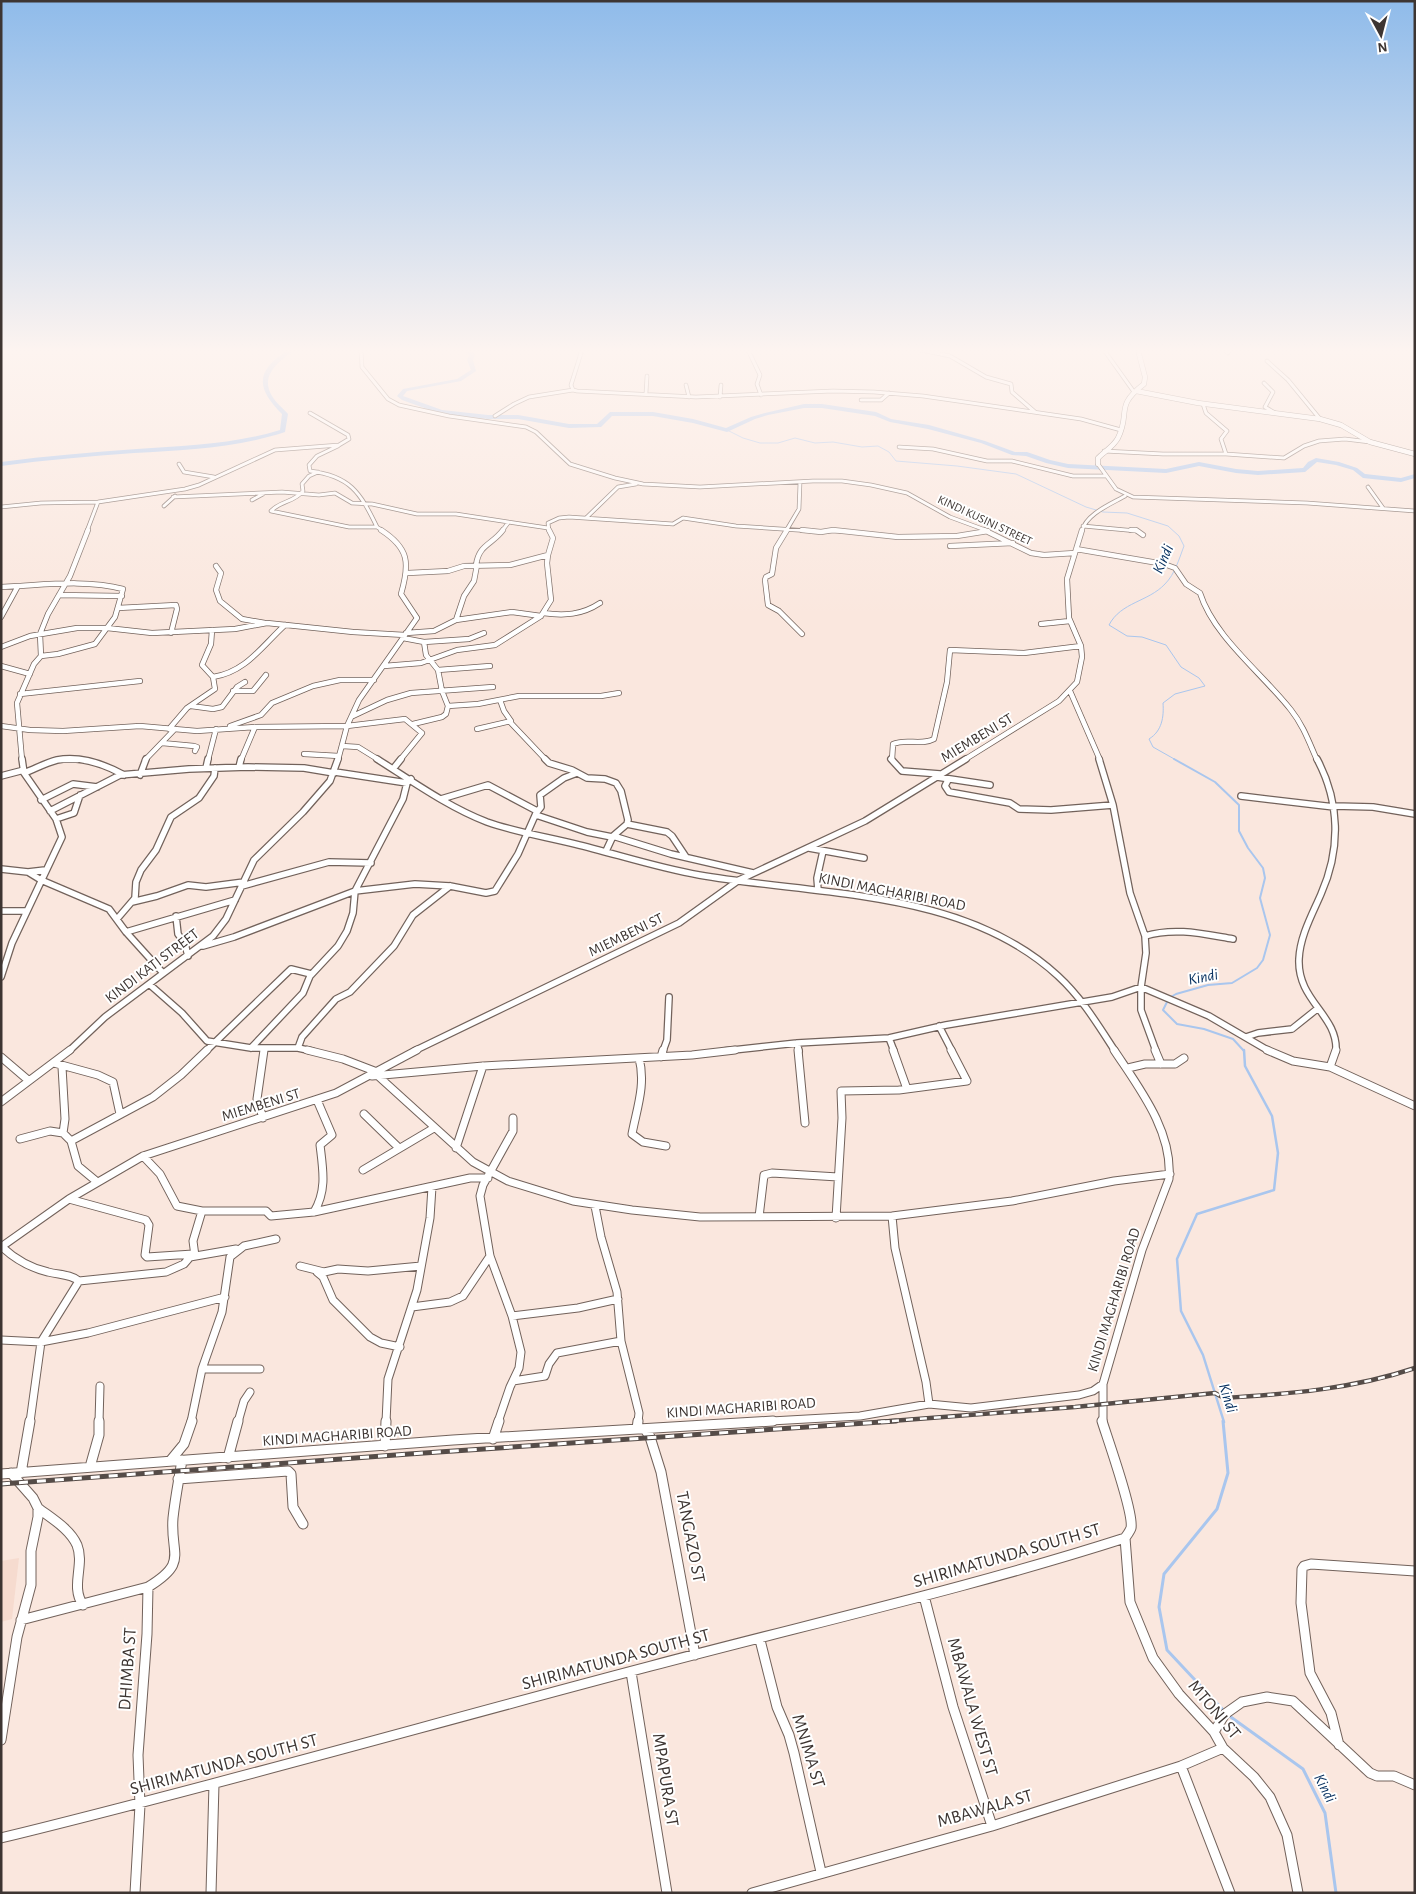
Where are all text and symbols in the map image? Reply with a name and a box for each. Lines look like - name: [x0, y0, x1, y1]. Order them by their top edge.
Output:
- north arrow: [1356, 10, 1406, 60]
- text: N: [1377, 39, 1388, 54]
- street label: KINDI KUSINI STREET: [936, 493, 1034, 547]
- water label: Kindi: [1150, 542, 1177, 576]
- street label: MIEMBENI ST: [938, 710, 1016, 765]
- street label: KINDI MAGHARIBI ROAD: [817, 870, 967, 914]
- street label: MIEMBENI ST: [586, 910, 666, 960]
- street label: KINDI KATI STREET: [102, 926, 202, 1006]
- water label: Kindi: [1187, 966, 1220, 988]
- street label: MIEMBENI ST: [220, 1086, 303, 1124]
- street label: KINDI MAGHARIBI ROAD: [1085, 1226, 1143, 1374]
- water label: Kindi: [1216, 1381, 1240, 1415]
- street label: KINDI MAGHARIBI ROAD: [666, 1395, 816, 1421]
- street label: KINDI MAGHARIBI ROAD: [262, 1423, 412, 1449]
- street label: TANGAZO ST: [672, 1490, 708, 1584]
- street label: SHIRIMATUNDA SOUTH ST: [912, 1521, 1103, 1591]
- street label: SHIRIMATUNDA SOUTH ST: [520, 1626, 712, 1694]
- street label: DHIMBA ST: [116, 1627, 140, 1711]
- street label: MBAWALA WEST ST: [944, 1636, 1000, 1778]
- street label: MTONI ST: [1184, 1677, 1244, 1743]
- street label: MNIMA ST: [788, 1712, 828, 1790]
- street label: SHIRIMATUNDA SOUTH ST: [128, 1731, 320, 1799]
- street label: MPAPURA ST: [649, 1732, 681, 1828]
- water label: Kindi: [1311, 1771, 1339, 1805]
- street label: MBAWALA ST: [935, 1787, 1035, 1831]

